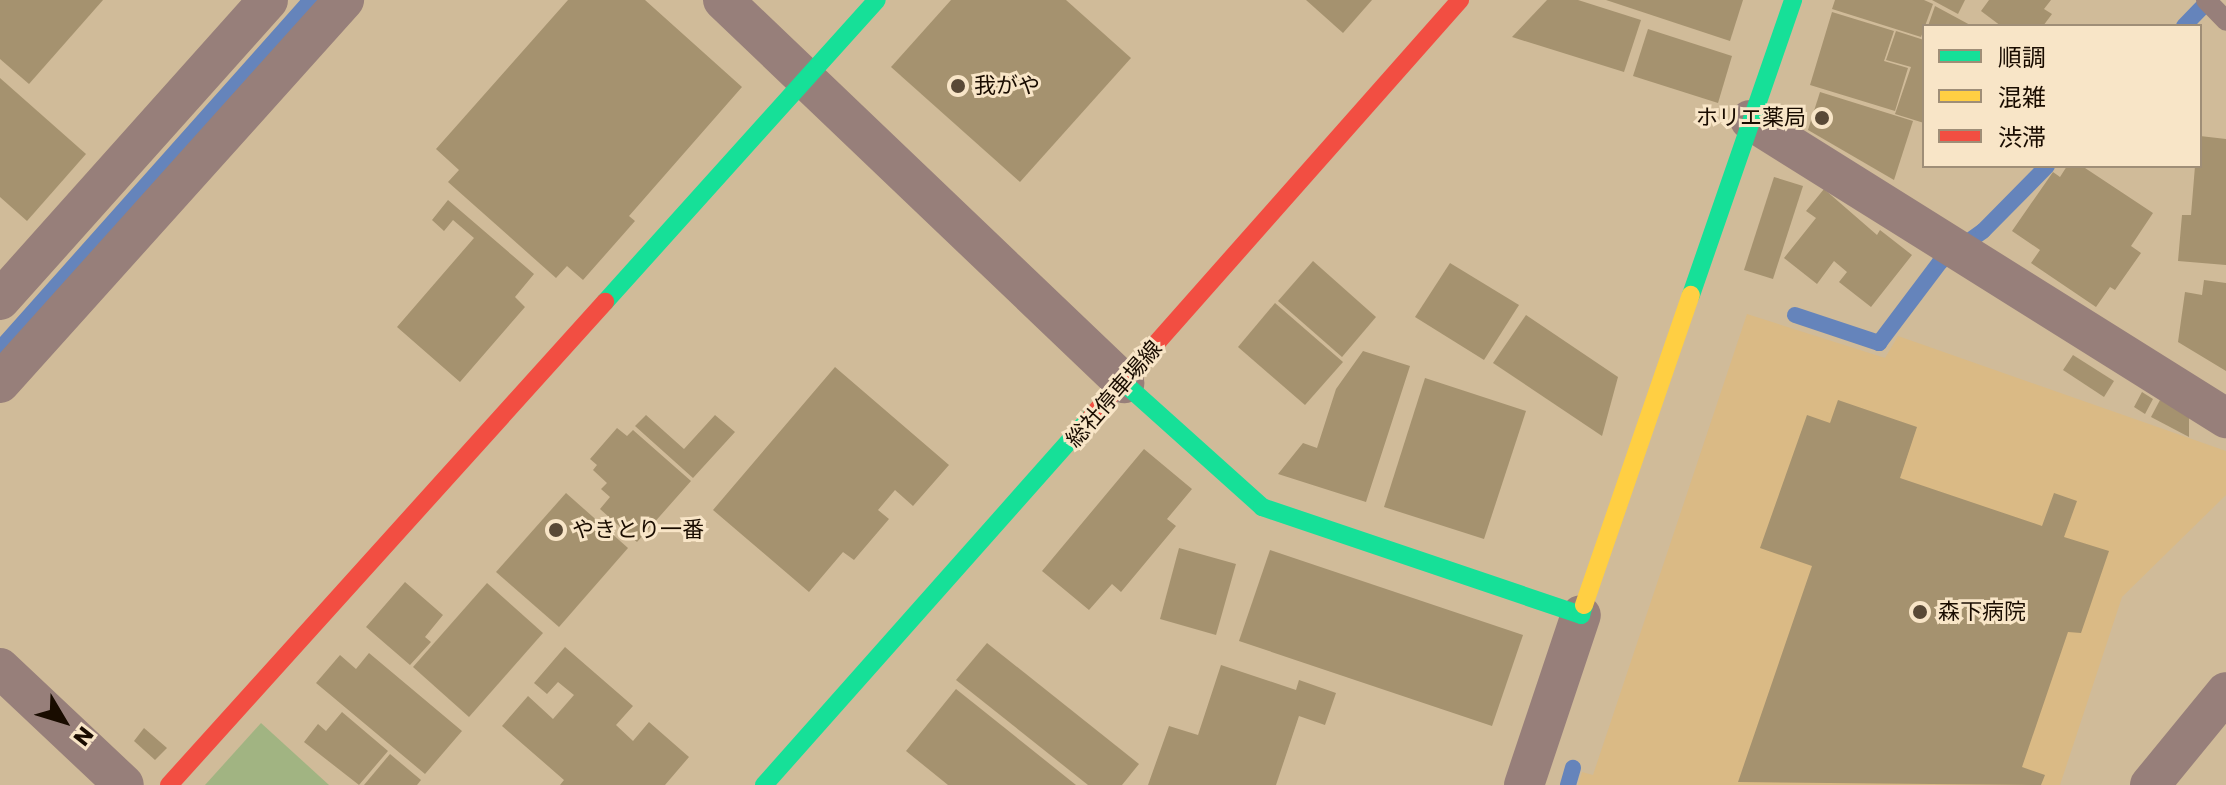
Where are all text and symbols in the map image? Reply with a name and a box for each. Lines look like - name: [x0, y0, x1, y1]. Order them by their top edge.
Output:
- legend: [1922, 24, 2202, 168]
- text: 順調: [1998, 41, 2046, 74]
- place label: 我がや: [974, 73, 1040, 99]
- marker: 我がや: [949, 77, 967, 95]
- text: 混雑: [1998, 81, 2046, 114]
- place label: ホリエ薬局: [1696, 105, 1806, 131]
- marker: ホリエ薬局: [1813, 109, 1831, 127]
- text: 渋滞: [1998, 121, 2046, 154]
- street label: 総社停車場線: [1061, 336, 1167, 452]
- place label: やきとり一番: [572, 517, 704, 543]
- marker: やきとり一番: [547, 521, 565, 539]
- place label: 森下病院: [1938, 599, 2026, 625]
- marker: 森下病院: [1909, 601, 1931, 623]
- north arrow: [24, 681, 104, 761]
- text: N: [66, 720, 101, 752]

